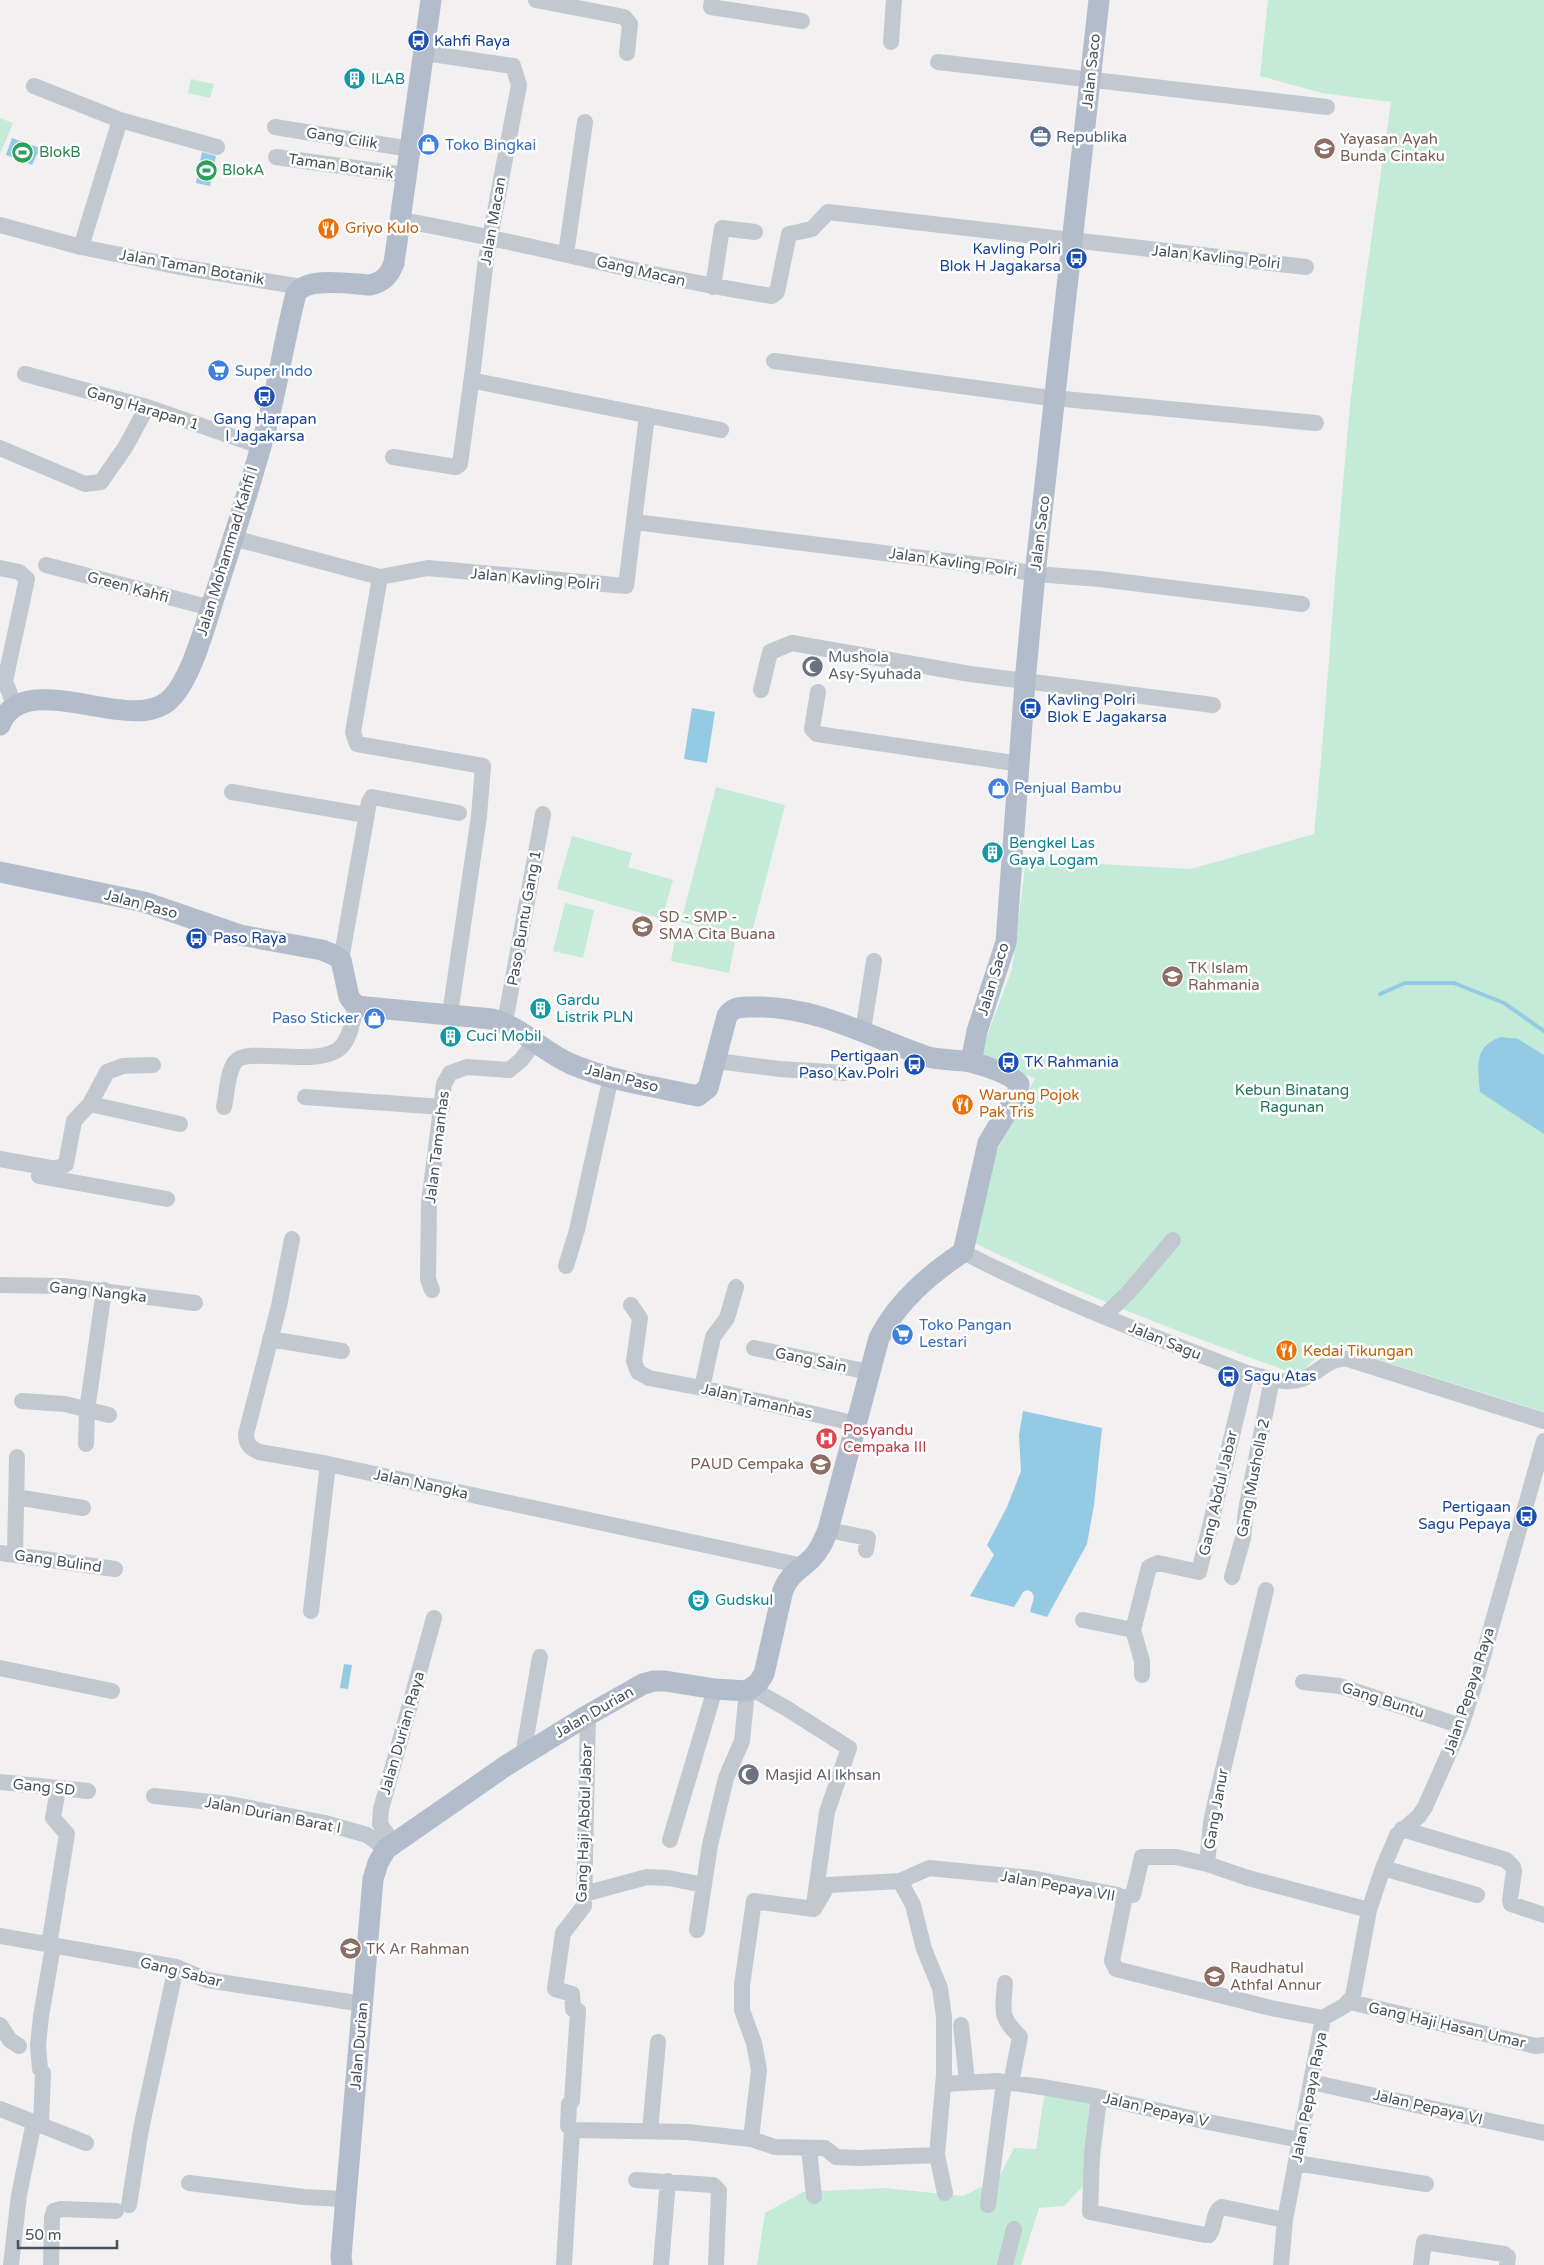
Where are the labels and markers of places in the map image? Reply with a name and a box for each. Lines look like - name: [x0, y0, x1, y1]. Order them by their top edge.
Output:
- bus stop icon: Kahfi Raya: [406, 29, 430, 53]
- place label: Kahfi Raya: [434, 32, 510, 50]
- building icon: ILAB: [343, 67, 367, 91]
- place label: ILAB: [371, 70, 405, 88]
- office icon: Republika: [1028, 125, 1052, 149]
- place label: Republika: [1056, 128, 1127, 146]
- place label: Yayasan Ayah Bunda Cintaku: [1340, 130, 1445, 165]
- shop icon: Toko Bingkai: [417, 133, 441, 157]
- place label: Toko Bingkai: [445, 136, 536, 154]
- school or university icon: Yayasan Ayah Bunda Cintaku: [1312, 136, 1336, 160]
- sports icon: BlokB: [11, 140, 35, 164]
- place label: BlokB: [39, 143, 81, 161]
- sports icon: BlokA: [194, 158, 218, 182]
- place label: BlokA: [222, 161, 265, 179]
- restaurant icon: Griyo Kulo: [317, 216, 341, 240]
- place label: Griyo Kulo: [345, 219, 419, 237]
- place label: Kavling Polri Blok H Jagakarsa: [939, 240, 1061, 275]
- bus stop icon: Kavling Polri Blok H Jagakarsa: [1065, 246, 1089, 270]
- supermarket icon: Super Indo: [207, 359, 231, 383]
- place label: Super Indo: [235, 362, 313, 380]
- bus stop icon: Gang Harapan I Jagakarsa: [253, 384, 277, 408]
- place label: Gang Harapan I Jagakarsa: [213, 410, 317, 445]
- place label: Mushola Asy-Syuhada: [828, 648, 922, 683]
- mosque icon: Mushola Asy-Syuhada: [800, 654, 824, 678]
- place label: Kavling Polri Blok E Jagakarsa: [1047, 691, 1167, 726]
- bus stop icon: Kavling Polri Blok E Jagakarsa: [1019, 697, 1043, 721]
- shop icon: Penjual Bambu: [986, 776, 1010, 800]
- place label: Penjual Bambu: [1014, 779, 1122, 797]
- place label: Bengkel Las Gaya Logam: [1009, 834, 1098, 869]
- building icon: Bengkel Las Gaya Logam: [981, 840, 1005, 864]
- place label: SD - SMP - SMA Cita Buana: [659, 908, 775, 943]
- school or university icon: SD - SMP - SMA Cita Buana: [631, 914, 655, 938]
- bus stop icon: Paso Raya: [185, 926, 209, 950]
- place label: Paso Raya: [213, 929, 287, 947]
- place label: TK Islam Rahmania: [1188, 959, 1260, 994]
- school or university icon: TK Islam Rahmania: [1160, 965, 1184, 989]
- place label: Gardu Listrik PLN: [556, 991, 634, 1026]
- building icon: Gardu Listrik PLN: [528, 997, 552, 1021]
- shop icon: Paso Sticker: [363, 1006, 387, 1030]
- place label: Paso Sticker: [272, 1009, 359, 1027]
- building icon: Cuci Mobil: [438, 1024, 462, 1048]
- place label: Cuci Mobil: [466, 1027, 541, 1045]
- place label: Pertigaan Paso Kav.Polri: [799, 1047, 899, 1082]
- bus stop icon: TK Rahmania: [996, 1050, 1020, 1074]
- bus stop icon: Pertigaan Paso Kav.Polri: [903, 1053, 927, 1077]
- place label: TK Rahmania: [1024, 1053, 1119, 1071]
- place label: Warung Pojok Pak Tris: [979, 1086, 1079, 1121]
- restaurant icon: Warung Pojok Pak Tris: [951, 1092, 975, 1116]
- place label: Toko Pangan Lestari: [919, 1316, 1012, 1351]
- supermarket icon: Toko Pangan Lestari: [891, 1322, 915, 1346]
- restaurant icon: Kedai Tikungan: [1275, 1339, 1299, 1363]
- place label: Kedai Tikungan: [1303, 1342, 1413, 1360]
- bus stop icon: Sagu Atas: [1216, 1364, 1240, 1388]
- place label: Sagu Atas: [1244, 1367, 1316, 1385]
- place label: Posyandu Cempaka III: [843, 1421, 927, 1456]
- hospital icon: Posyandu Cempaka III: [815, 1427, 839, 1451]
- school or university icon: PAUD Cempaka: [808, 1452, 832, 1476]
- place label: PAUD Cempaka: [690, 1455, 804, 1473]
- place label: Pertigaan Sagu Pepaya: [1418, 1498, 1511, 1533]
- bus stop icon: Pertigaan Sagu Pepaya: [1515, 1504, 1539, 1528]
- theatre icon: Gudskul: [687, 1588, 711, 1612]
- place label: Gudskul: [715, 1591, 773, 1609]
- mosque icon: Masjid Al Ikhsan: [737, 1763, 761, 1787]
- place label: Masjid Al Ikhsan: [765, 1766, 881, 1784]
- school or university icon: TK Ar Rahman: [338, 1937, 362, 1961]
- place label: TK Ar Rahman: [366, 1940, 469, 1958]
- place label: Raudhatul Athfal Annur: [1230, 1959, 1322, 1994]
- school or university icon: Raudhatul Athfal Annur: [1202, 1965, 1226, 1989]

